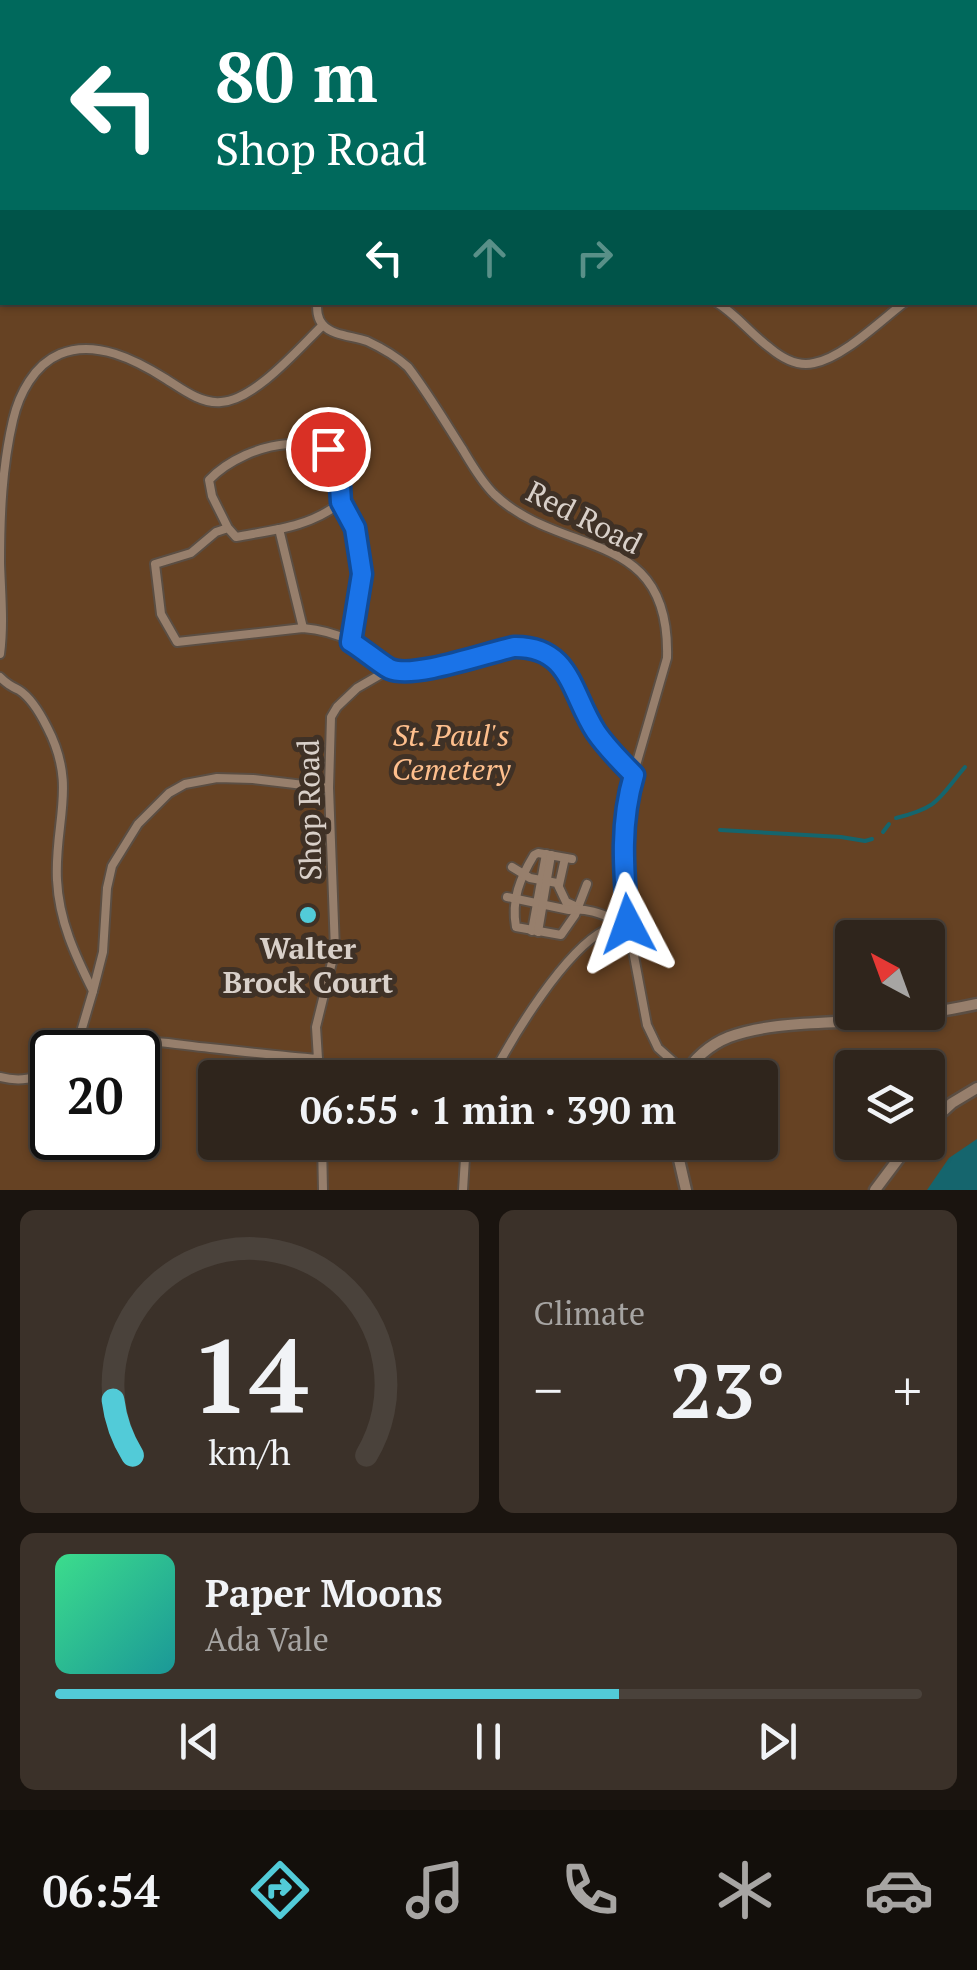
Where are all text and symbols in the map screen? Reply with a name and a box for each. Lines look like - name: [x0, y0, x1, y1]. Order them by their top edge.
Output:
- text: 80 m: [215, 29, 378, 122]
- icon: left: [50, 40, 180, 170]
- text: Shop Road: [215, 118, 427, 178]
- icon: left: [357, 230, 412, 285]
- icon: ahead: [462, 230, 517, 285]
- icon: right: [567, 230, 622, 285]
- pin: [286, 407, 371, 492]
- icon: arrive: [301, 422, 356, 477]
- street label: Red Road: [520, 471, 649, 563]
- park label: St. Paul's Cemetery: [392, 715, 512, 789]
- street label: Shop Road: [288, 739, 330, 881]
- position arrow: [576, 872, 680, 976]
- marker: Walter Brock Court: [297, 904, 319, 926]
- north arrow: [835, 920, 945, 1030]
- map controls: [835, 920, 945, 1160]
- place label: Walter Brock Court: [223, 928, 393, 1002]
- speed limit sign: 20: [30, 1030, 160, 1160]
- button: layers: [835, 1050, 945, 1160]
- text: 06:55 · 1 min · 390 m: [300, 1085, 676, 1135]
- text: Climate: [534, 1292, 645, 1334]
- text: 14: [190, 1305, 308, 1443]
- text: 23°: [670, 1340, 786, 1439]
- text: −: [534, 1353, 563, 1426]
- text: +: [893, 1353, 922, 1426]
- text: km/h: [208, 1428, 291, 1475]
- text: Paper Moons: [205, 1568, 443, 1618]
- text: Ada Vale: [205, 1618, 329, 1660]
- icon: previous: [172, 1714, 227, 1769]
- icon: pause: [461, 1714, 516, 1769]
- icon: next: [750, 1714, 805, 1769]
- icon: directions: [245, 1855, 315, 1925]
- icon: music: [400, 1855, 470, 1925]
- icon: phone: [555, 1855, 625, 1925]
- icon: climate: [710, 1855, 780, 1925]
- icon: car: [864, 1855, 934, 1925]
- text: 06:54: [42, 1860, 160, 1920]

